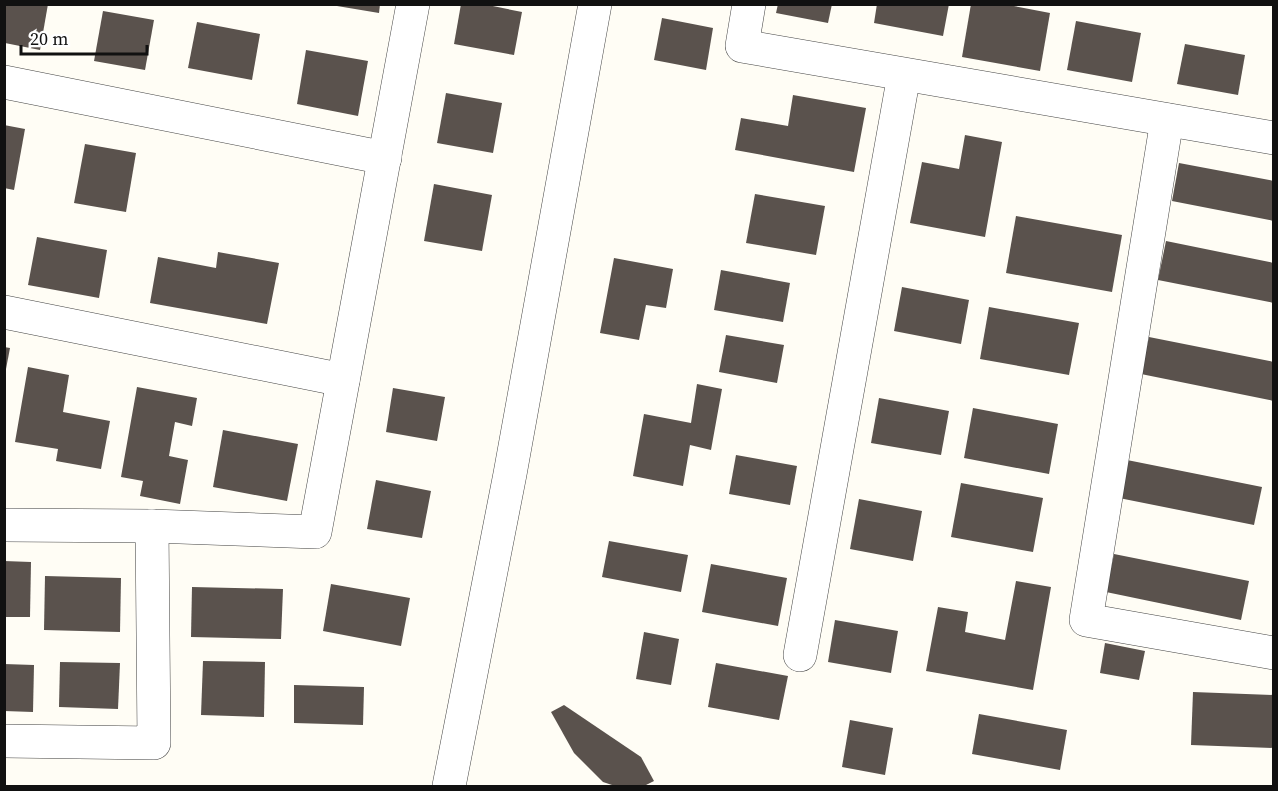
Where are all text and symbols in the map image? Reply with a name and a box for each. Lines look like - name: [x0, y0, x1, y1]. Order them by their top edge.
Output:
- scale bar: [21, 18, 147, 56]
- text: 20 m: [30, 26, 68, 51]

